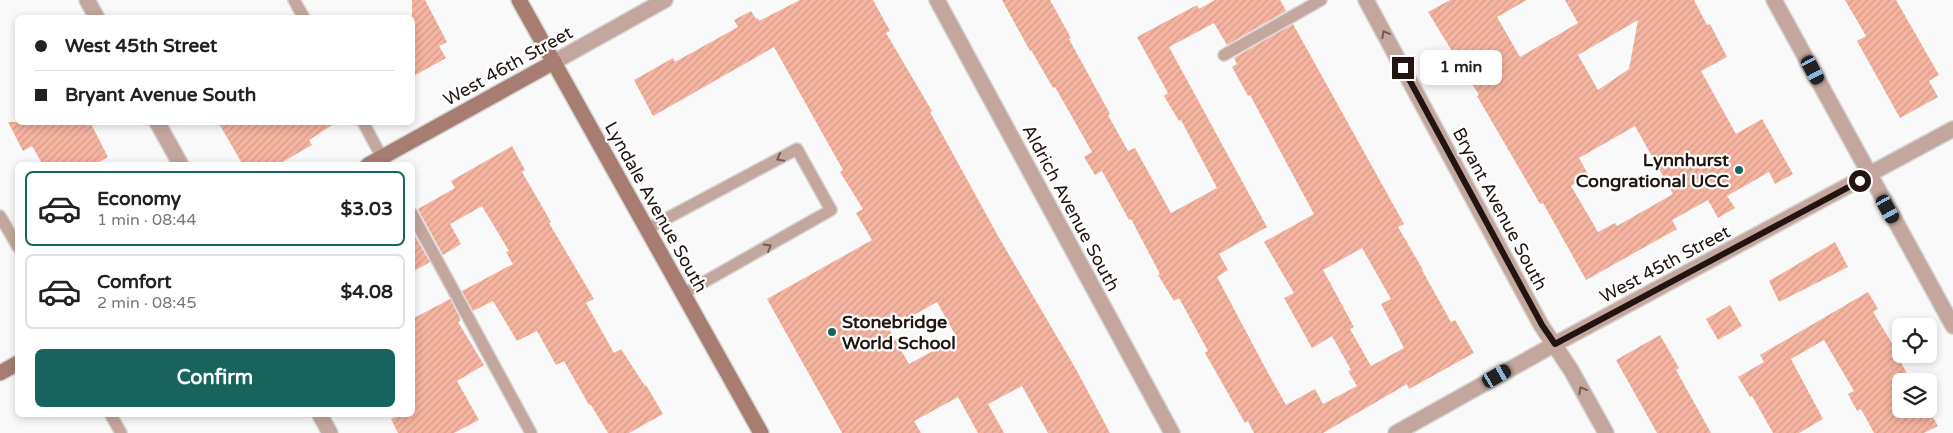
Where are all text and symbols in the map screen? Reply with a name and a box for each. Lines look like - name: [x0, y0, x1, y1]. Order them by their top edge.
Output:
- street label: West 46th Street: [440, 21, 577, 111]
- one-way arrow: [1381, 31, 1391, 40]
- text: West 45th Street: [65, 35, 217, 57]
- callout: 1 min: [1420, 50, 1503, 86]
- car: [1799, 53, 1826, 87]
- route end: [1392, 57, 1414, 79]
- text: 1 min: [1440, 57, 1482, 77]
- text: Bryant Avenue South: [65, 84, 256, 106]
- street label: Lyndale Avenue South: [600, 118, 712, 296]
- street label: Aldrich Avenue South: [1018, 121, 1124, 295]
- street label: Bryant Avenue South: [1448, 124, 1552, 294]
- place label: Lynnhurst Congrational UCC: [1576, 149, 1729, 192]
- one-way arrow: [777, 152, 786, 162]
- marker: Lynnhurst Congrational UCC: [1733, 164, 1745, 176]
- route start: [1849, 170, 1871, 192]
- icon: car: [37, 186, 82, 231]
- text: Economy: [97, 188, 181, 210]
- car: [1874, 192, 1901, 226]
- text: $3.03: [341, 198, 393, 220]
- text: 1 min · 08:44: [97, 210, 196, 230]
- street label: West 45th Street: [1596, 220, 1734, 308]
- one-way arrow: [762, 243, 771, 253]
- icon: car: [37, 269, 82, 314]
- text: Comfort: [97, 271, 171, 293]
- text: $4.08: [341, 281, 393, 303]
- text: 2 min · 08:45: [97, 293, 196, 313]
- place label: Stonebridge World School: [842, 311, 956, 354]
- map controls: [1892, 318, 1937, 418]
- button: locate: [1892, 318, 1937, 363]
- marker: Stonebridge World School: [826, 326, 838, 338]
- button: Confirm: [35, 349, 395, 407]
- car: [1480, 362, 1513, 390]
- button: layers: [1892, 373, 1937, 418]
- one-way arrow: [1579, 387, 1589, 396]

